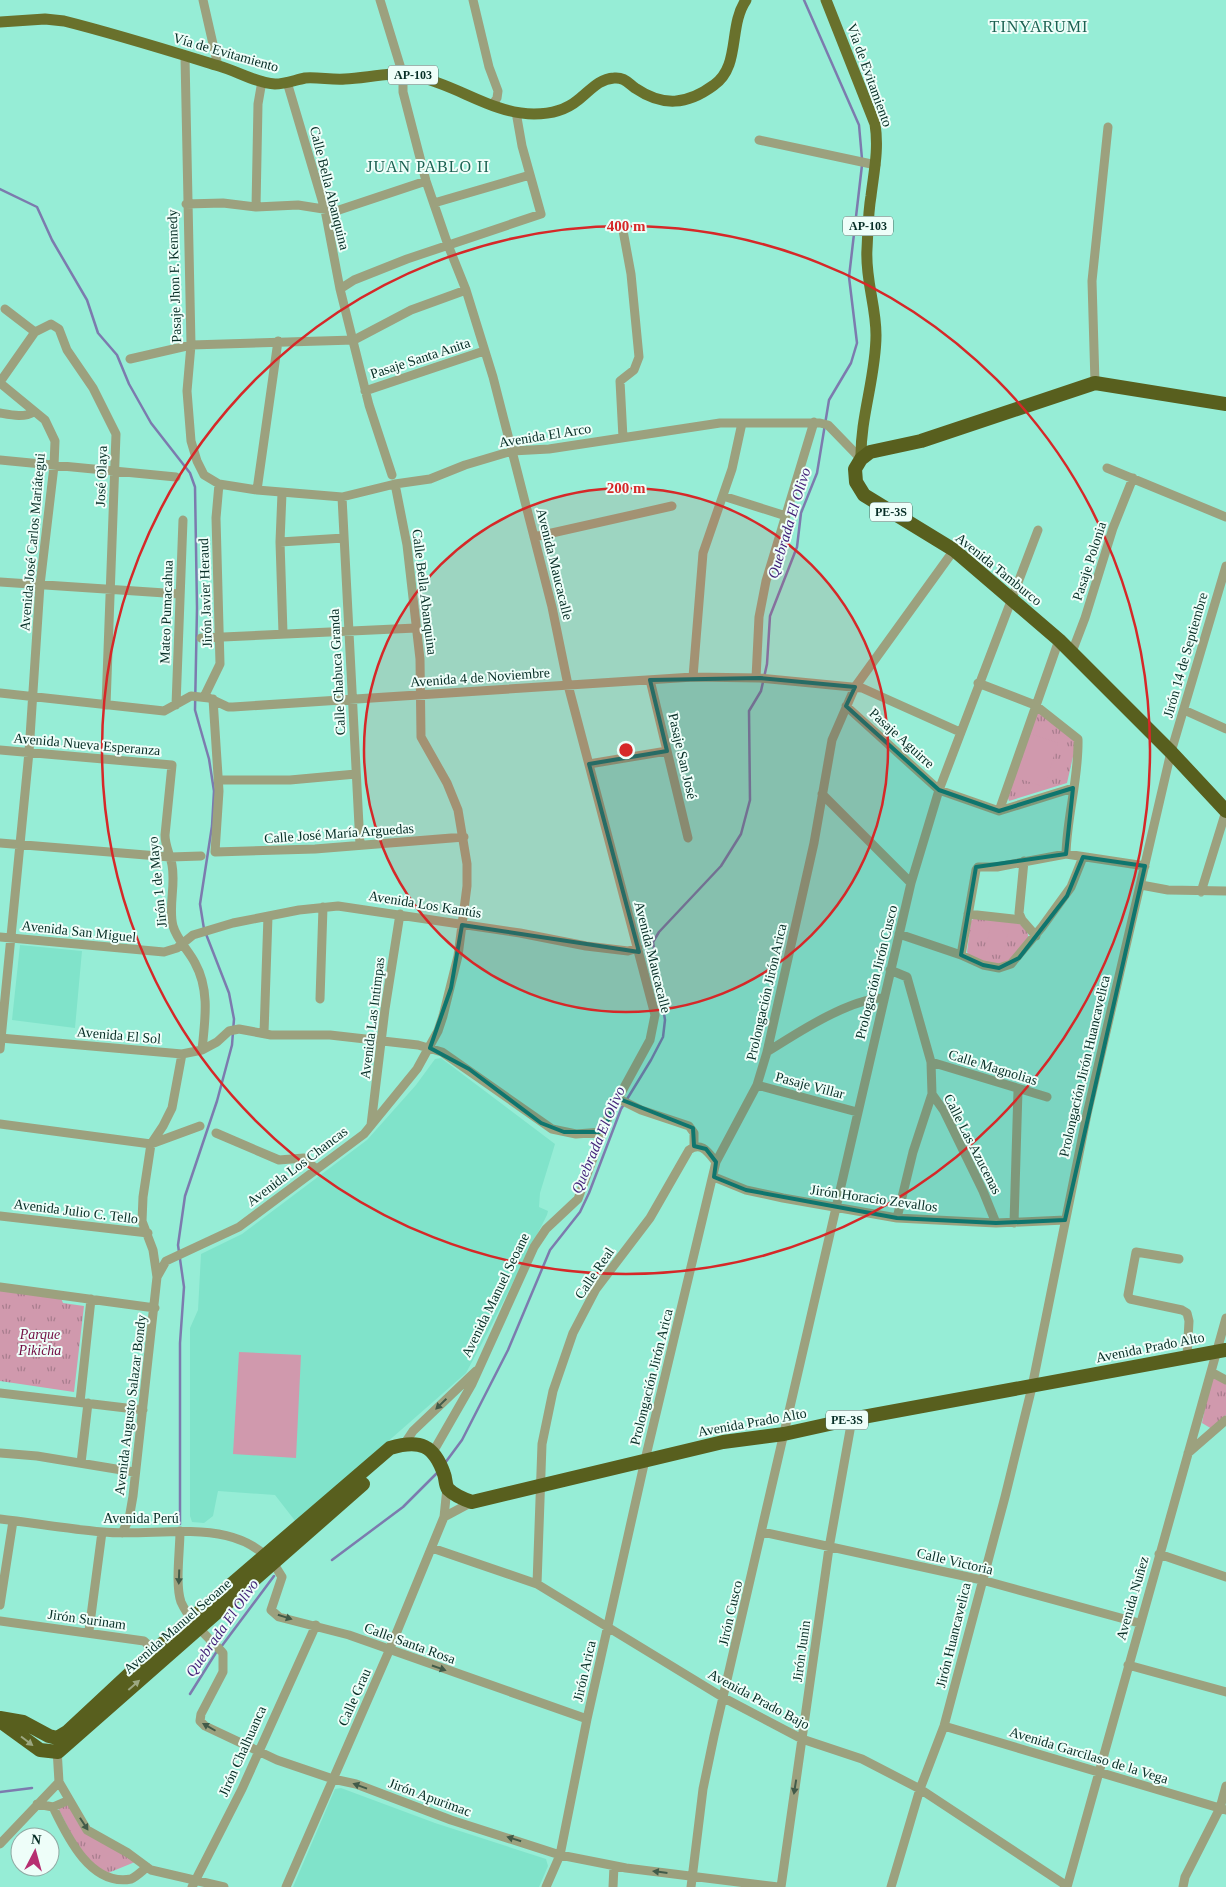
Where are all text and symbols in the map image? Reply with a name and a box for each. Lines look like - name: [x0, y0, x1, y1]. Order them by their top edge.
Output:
- district label: TINYARUMI: [990, 18, 1088, 35]
- street label: Vía de Evitamiento: [844, 21, 895, 129]
- street label: Vía de Evitamiento: [171, 30, 280, 75]
- road number: AP-103: [388, 66, 438, 84]
- street label: Calle Bella Abanquina: [307, 125, 352, 252]
- district label: JUAN PABLO II: [366, 158, 490, 175]
- street label: Pasaje Jhon F. Kennedy: [165, 209, 184, 343]
- road number: AP-103: [843, 217, 893, 236]
- text: 400 m: [607, 218, 646, 234]
- street label: Pasaje Santa Anita: [368, 335, 473, 382]
- street label: Avenida El Arco: [498, 421, 592, 450]
- street label: José Olaya: [93, 444, 110, 507]
- street label: Avenida José Carlos Mariátegui: [17, 452, 48, 632]
- water label: Quebrada El Olivo: [765, 465, 814, 580]
- text: 200 m: [607, 480, 646, 496]
- road number: PE-3S: [870, 502, 912, 522]
- street label: Avenida Maucacalle: [533, 507, 576, 621]
- street label: Pasaje Polonia: [1070, 519, 1110, 602]
- street label: Calle Bella Abanquina: [409, 528, 440, 657]
- street label: Avenida Tamburco: [953, 530, 1045, 609]
- street label: Jirón Javier Heraud: [196, 538, 215, 648]
- street label: Mateo Pumacahua: [157, 559, 176, 664]
- street label: Jirón 14 de Septiembre: [1160, 591, 1211, 719]
- street label: Calle Chabuca Granda: [327, 608, 348, 736]
- street label: Avenida 4 de Noviembre: [410, 665, 550, 690]
- street label: Pasaje Aguirre: [866, 705, 937, 771]
- street label: Pasaje San José: [665, 712, 700, 801]
- street label: Avenida Nueva Esperanza: [13, 731, 162, 758]
- centre of rings: [617, 741, 635, 759]
- street label: Calle José María Arguedas: [264, 821, 414, 846]
- street label: Jirón 1 de Mayo: [145, 836, 170, 928]
- street label: Avenida Los Kantús: [367, 888, 482, 921]
- street label: Avenida Maucacalle: [631, 900, 674, 1014]
- street label: Prologación Jirón Cusco: [853, 904, 900, 1041]
- street label: Avenida San Miguel: [21, 918, 137, 945]
- street label: Prolongación Jirón Arica: [743, 921, 790, 1062]
- street label: Avenida Las Intimpas: [358, 956, 387, 1080]
- street label: Prolongación Jirón Huancavelica: [1056, 973, 1113, 1158]
- street label: Avenida El Sol: [76, 1024, 162, 1047]
- street label: Calle Magnolias: [947, 1047, 1039, 1088]
- street label: Pasaje Villar: [774, 1069, 846, 1102]
- water label: Quebrada El Olivo: [568, 1083, 628, 1196]
- street label: Calle Las Azucenas: [941, 1092, 1004, 1197]
- street label: Avenida Los Chancas: [244, 1124, 350, 1209]
- street label: Jirón Horacio Zevallos: [809, 1182, 938, 1215]
- street label: Avenida Julio C. Tello: [13, 1196, 139, 1227]
- street label: Avenida Manuel Seoane: [459, 1231, 532, 1360]
- street label: Calle Real: [572, 1245, 617, 1302]
- street label: Prolongación Jirón Arica: [627, 1307, 676, 1447]
- street label: Avenida Augusto Salazar Bondy: [112, 1314, 149, 1496]
- park label: Parque Pikicha: [18, 1327, 61, 1358]
- street label: Avenida Prado Alto: [1095, 1330, 1206, 1365]
- one-way arrow: [435, 1398, 447, 1410]
- street label: Avenida Prado Alto: [697, 1406, 808, 1439]
- road number: PE-3S: [826, 1410, 868, 1430]
- street label: Avenida Perú: [103, 1511, 179, 1526]
- street label: Calle Victoria: [915, 1545, 995, 1578]
- street label: Avenida Nuñez: [1113, 1555, 1152, 1642]
- one-way arrow: [175, 1569, 183, 1585]
- street label: Avenida Manuel Seoane: [121, 1576, 234, 1677]
- water label: Quebrada El Olivo: [182, 1576, 262, 1680]
- street label: Jirón Cusco: [716, 1579, 745, 1647]
- street label: Jirón Huancavelica: [933, 1580, 974, 1689]
- street label: Jirón Surinam: [47, 1607, 127, 1632]
- one-way arrow: [278, 1614, 293, 1622]
- street label: Jirón Junin: [790, 1619, 813, 1683]
- street label: Calle Santa Rosa: [362, 1620, 458, 1667]
- street label: Jirón Arica: [570, 1639, 599, 1703]
- one-way arrow: [432, 1664, 447, 1672]
- street label: Calle Grau: [335, 1666, 374, 1728]
- street label: Avenida Prado Bajo: [706, 1666, 812, 1732]
- one-way arrow: [127, 1679, 139, 1691]
- street label: Jirón Chalhuanca: [216, 1703, 269, 1799]
- one-way arrow: [203, 1723, 216, 1732]
- street label: Avenida Garcilaso de la Vega: [1008, 1724, 1171, 1787]
- one-way arrow: [20, 1736, 34, 1746]
- street label: Jirón Apurimac: [387, 1776, 473, 1819]
- one-way arrow: [791, 1780, 799, 1796]
- one-way arrow: [352, 1782, 367, 1790]
- one-way arrow: [79, 1817, 88, 1831]
- north arrow: [10, 1827, 60, 1877]
- text: N: [30, 1832, 42, 1848]
- one-way arrow: [506, 1835, 521, 1843]
- one-way arrow: [652, 1868, 668, 1876]

